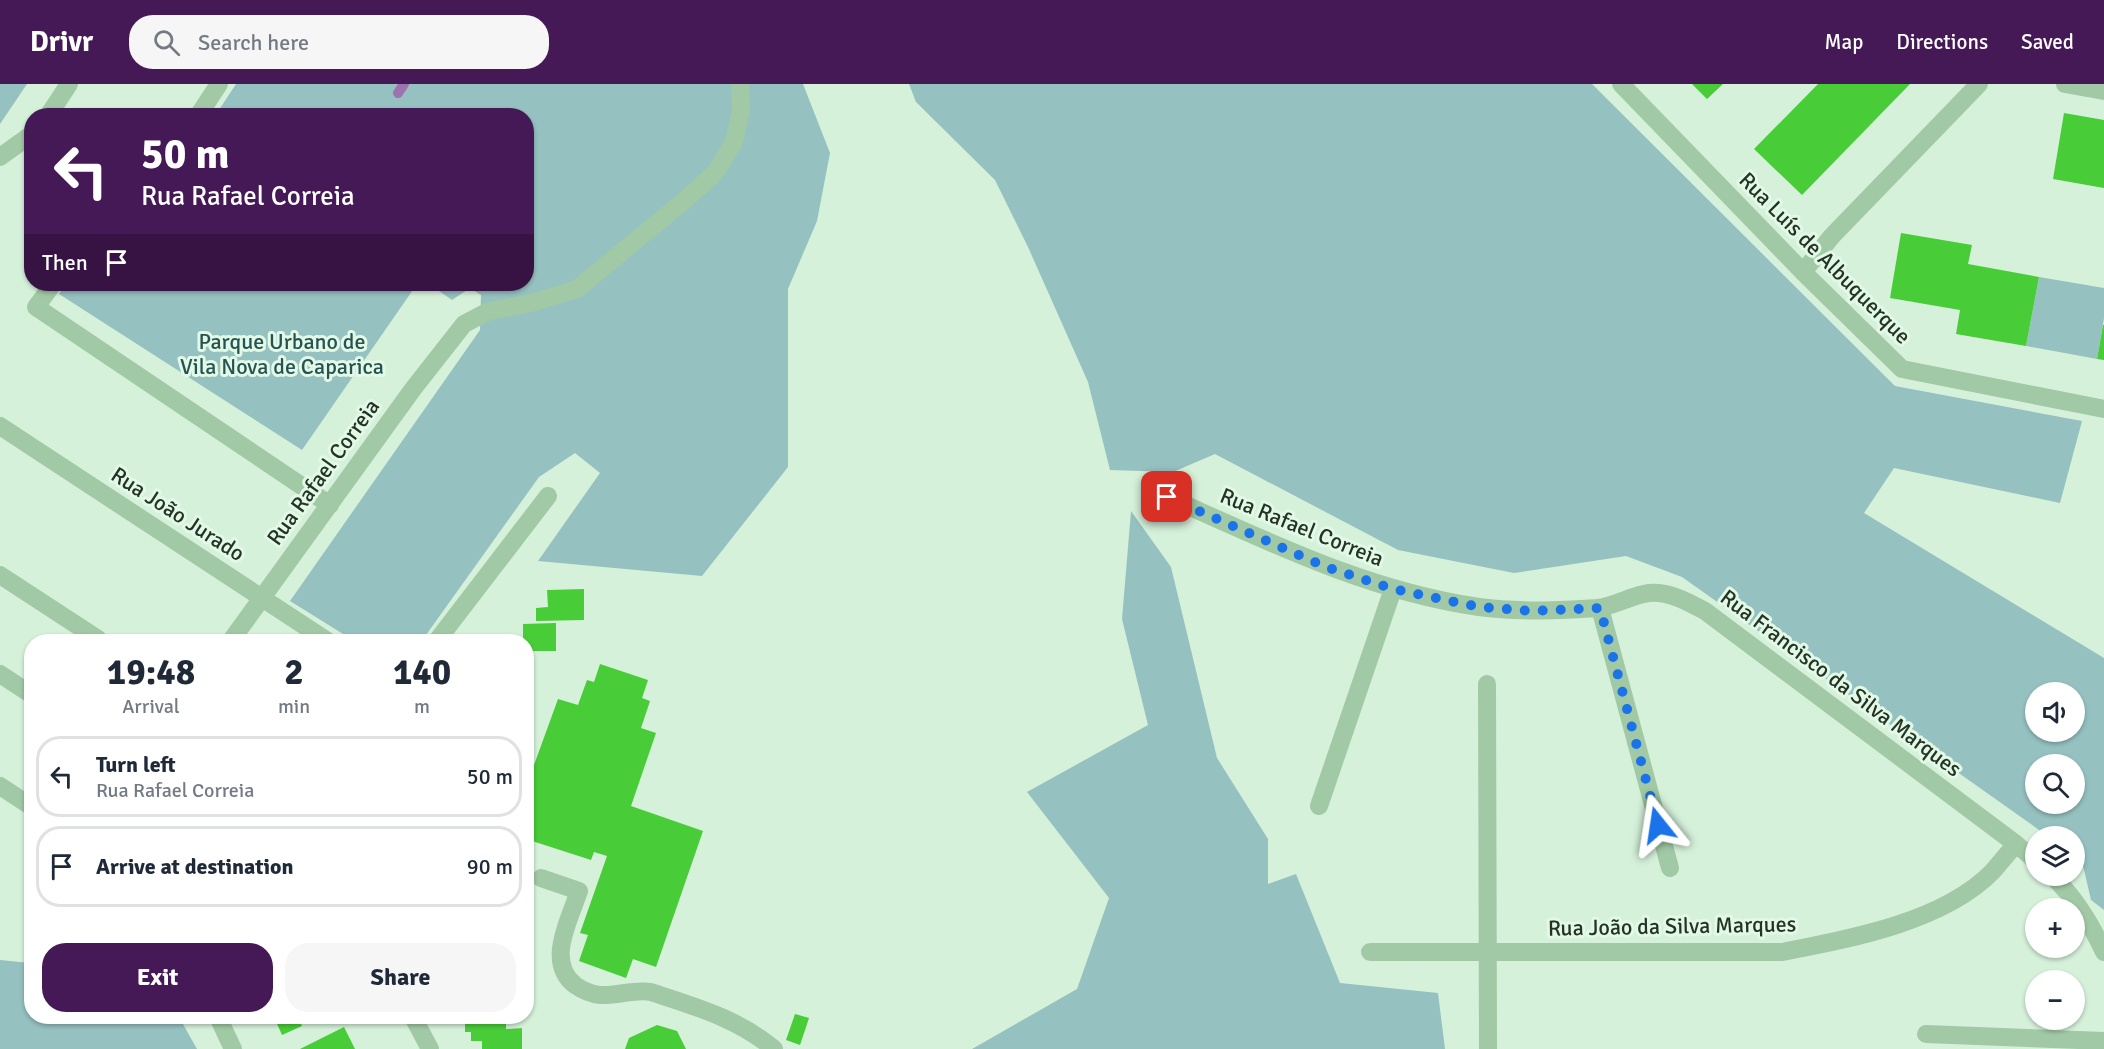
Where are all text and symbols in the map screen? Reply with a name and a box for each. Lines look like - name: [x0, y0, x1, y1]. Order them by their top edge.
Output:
- search box: [129, 15, 549, 69]
- text: Drivr: [30, 25, 93, 59]
- icon: search: [150, 26, 183, 59]
- text: Search here: [198, 29, 309, 56]
- text: Map: [1825, 29, 1863, 55]
- text: Directions: [1896, 29, 1988, 55]
- text: Saved: [2021, 29, 2074, 55]
- text: 50 m: [141, 129, 230, 180]
- icon: left: [42, 132, 120, 210]
- street label: Rua Luís de Albuquerque: [1733, 166, 1917, 350]
- text: Rua Rafael Correia: [141, 180, 355, 213]
- icon: arrive: [100, 246, 133, 279]
- text: Then: [42, 249, 88, 276]
- park label: Parque Urbano de Vila Nova de Caparica: [180, 328, 384, 380]
- street label: Rua Rafael Correia: [261, 394, 385, 550]
- street label: Rua João Jurado: [106, 461, 250, 567]
- pin: [1141, 471, 1192, 522]
- icon: arrive: [1150, 480, 1183, 513]
- street label: Rua Rafael Correia: [1216, 482, 1388, 572]
- street label: Rua Francisco da Silva Marques: [1715, 584, 1967, 782]
- text: 19:48: [107, 650, 195, 695]
- text: 2: [284, 650, 304, 695]
- text: 140: [393, 650, 451, 695]
- map controls: [2025, 682, 2085, 1030]
- button: sound: [2025, 682, 2085, 742]
- text: Arrival: [122, 694, 180, 719]
- text: min: [278, 694, 310, 719]
- text: m: [414, 694, 430, 719]
- text: Turn left: [96, 751, 176, 778]
- button: search: [2025, 754, 2085, 814]
- icon: left: [45, 760, 78, 793]
- text: 50 m: [467, 763, 513, 790]
- text: Rua Rafael Correia: [96, 778, 254, 803]
- position arrow: [1626, 793, 1690, 857]
- button: layers: [2025, 826, 2085, 886]
- icon: arrive: [45, 850, 78, 883]
- text: Arrive at destination: [96, 853, 293, 880]
- text: 90 m: [467, 853, 513, 880]
- button: +: [2025, 898, 2085, 958]
- street label: Rua João da Silva Marques: [1548, 910, 1796, 942]
- button: Exit: [42, 943, 273, 1012]
- button: Share: [285, 943, 516, 1012]
- button: −: [2025, 970, 2085, 1030]

